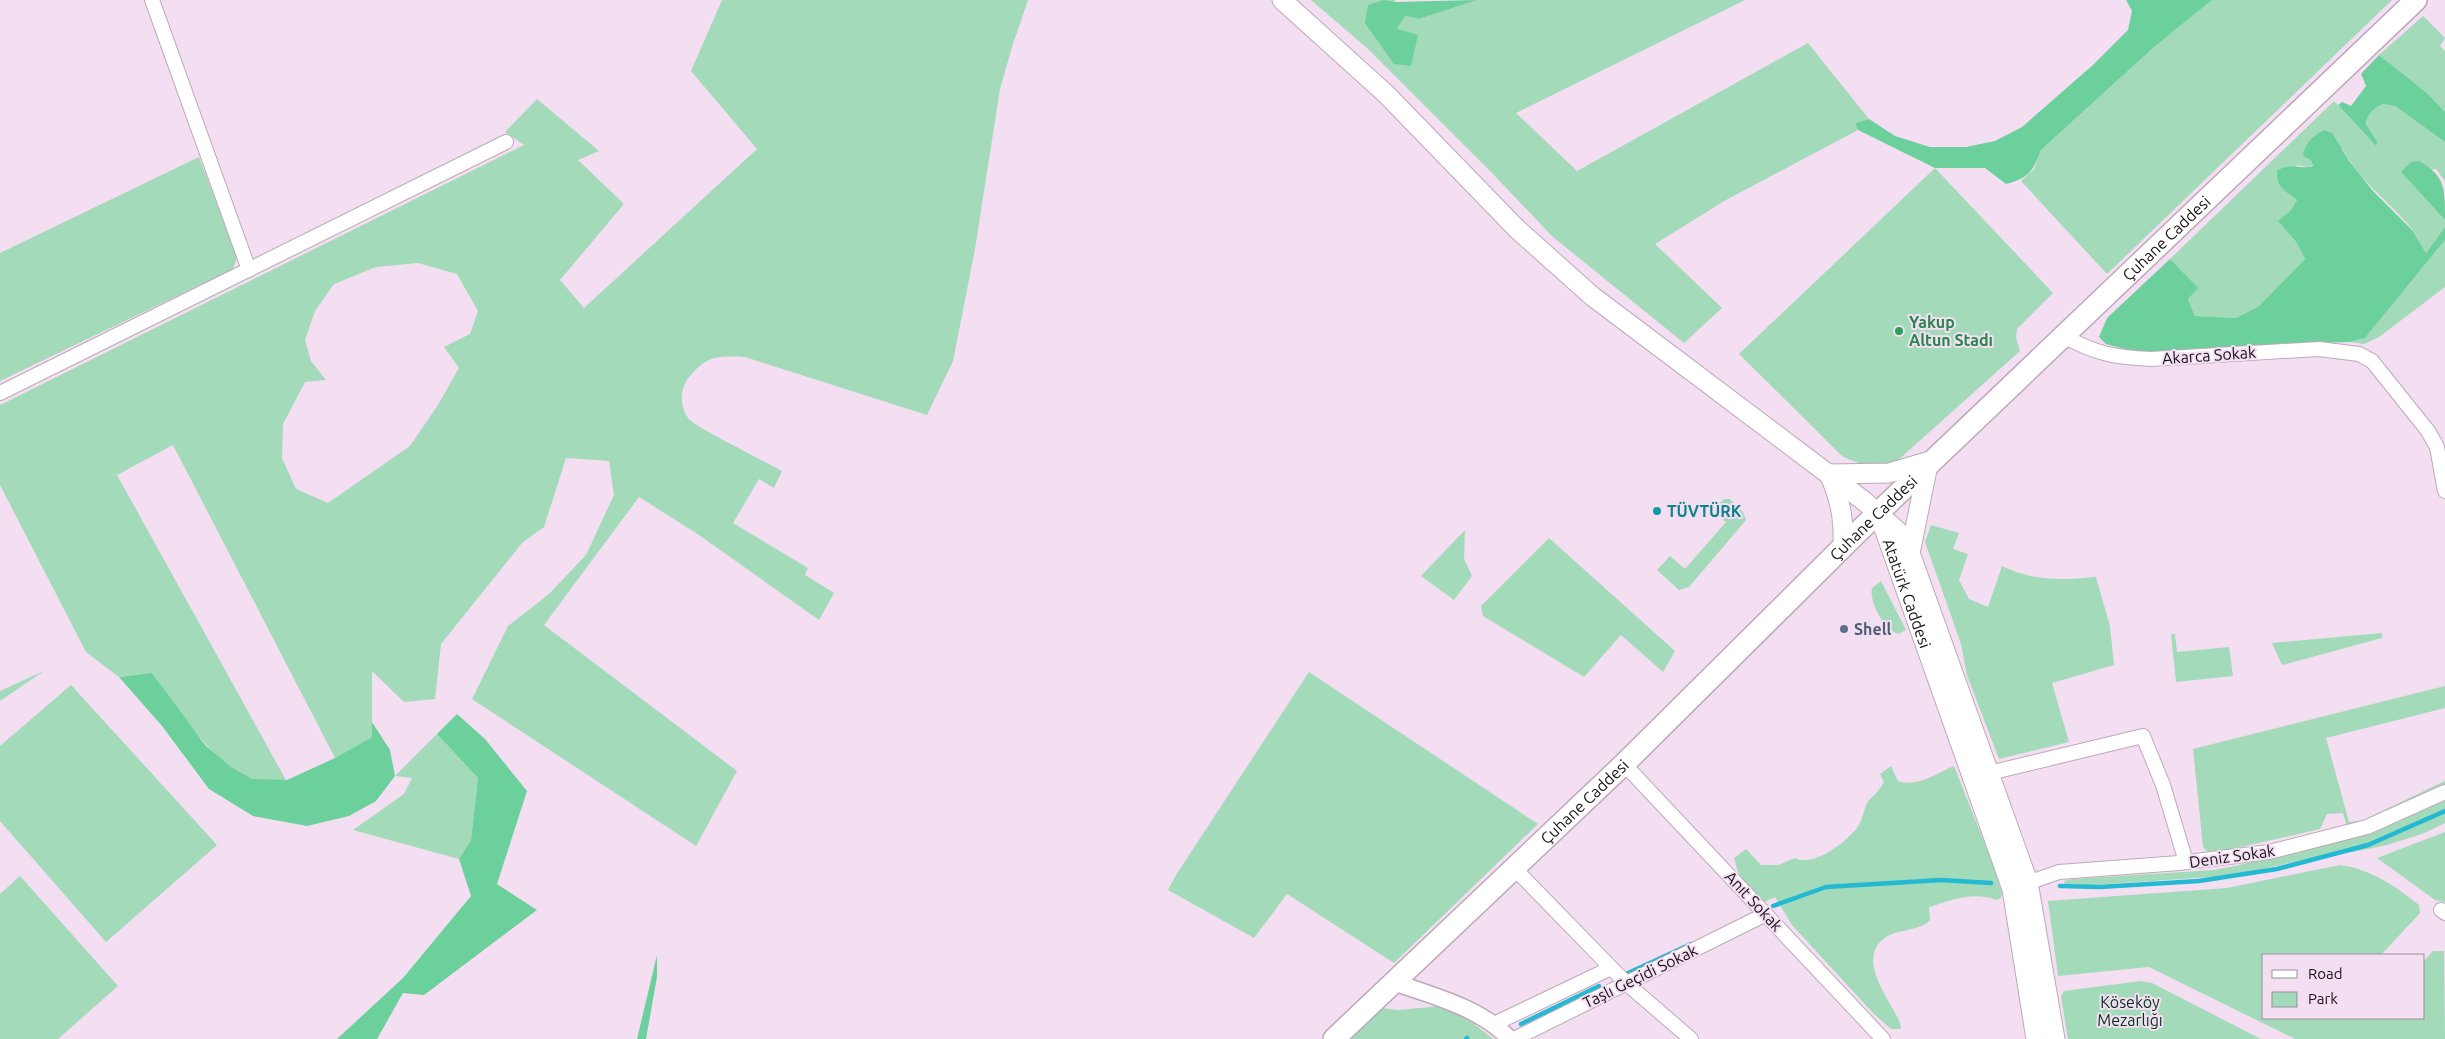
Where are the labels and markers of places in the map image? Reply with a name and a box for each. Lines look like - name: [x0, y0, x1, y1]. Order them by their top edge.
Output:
- place label: Yakup Altun Stadı: [1909, 313, 1993, 349]
- marker: Yakup Altun Stadı: [1893, 325, 1905, 337]
- place label: TÜVTÜRK: [1667, 501, 1742, 520]
- marker: TÜVTÜRK: [1651, 505, 1663, 517]
- place label: Shell: [1854, 620, 1892, 638]
- marker: Shell: [1838, 623, 1850, 635]

